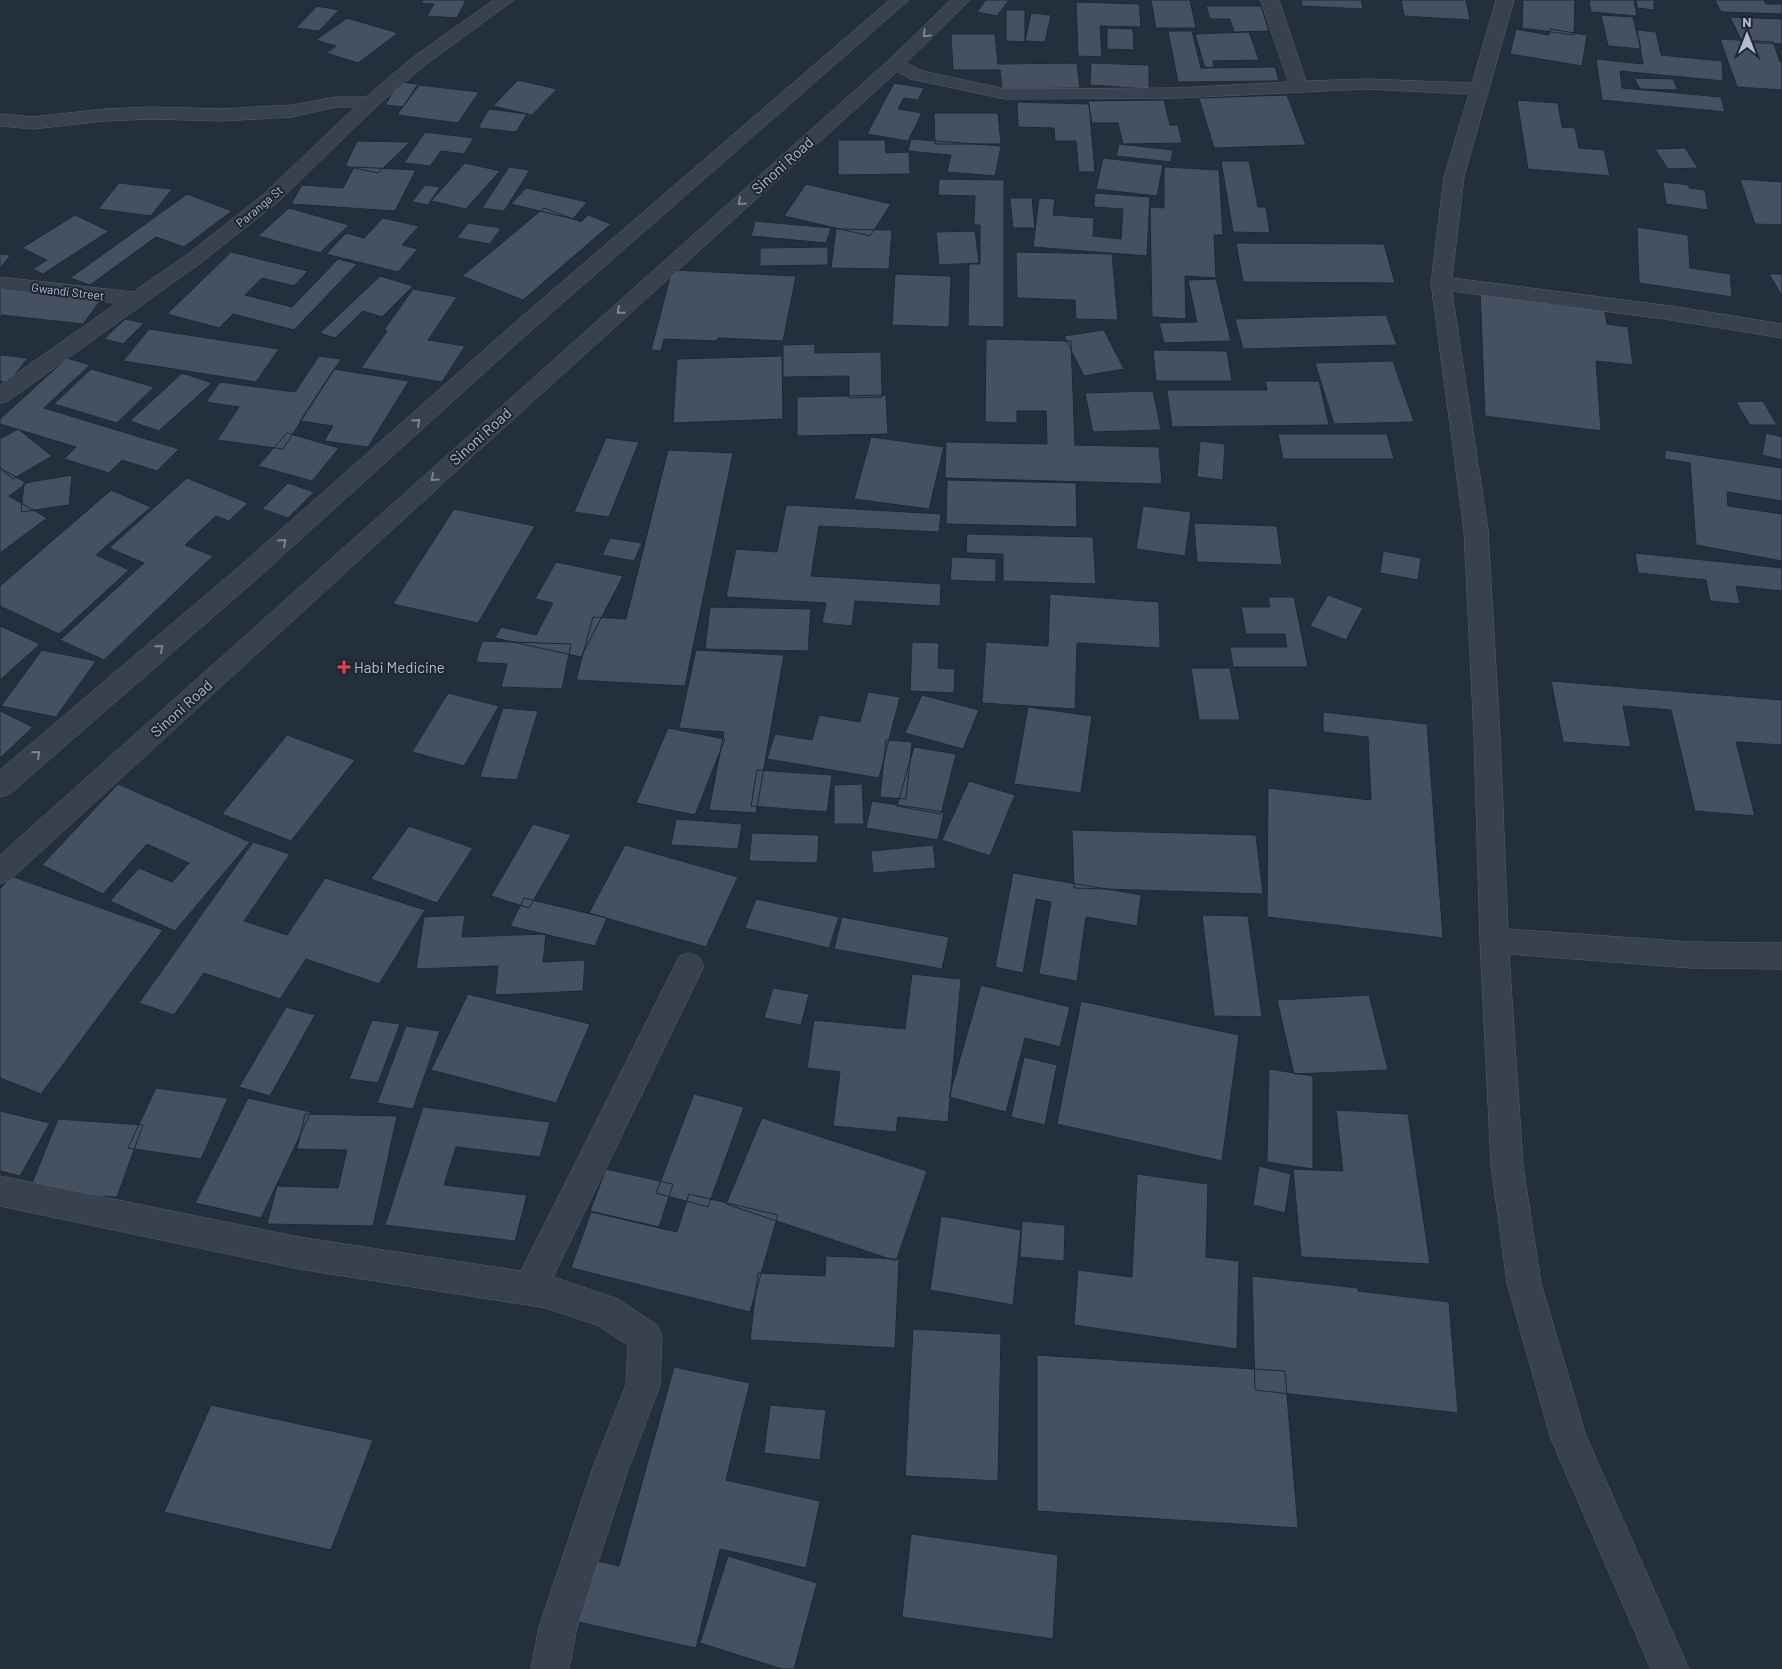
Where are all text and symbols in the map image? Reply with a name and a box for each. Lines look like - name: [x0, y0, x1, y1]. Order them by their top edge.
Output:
- north arrow: [1722, 10, 1772, 60]
- text: N: [1742, 13, 1752, 30]
- one-way arrow: [923, 28, 932, 37]
- street label: Sinoni Road: [747, 133, 817, 197]
- street label: Paranga St: [233, 182, 285, 230]
- one-way arrow: [738, 196, 747, 205]
- street label: Gwandi Street: [31, 280, 105, 302]
- one-way arrow: [617, 305, 626, 314]
- street label: Sinoni Road: [445, 404, 515, 468]
- one-way arrow: [411, 419, 420, 428]
- one-way arrow: [430, 472, 439, 481]
- one-way arrow: [277, 539, 286, 548]
- one-way arrow: [155, 645, 164, 654]
- place label: Habi Medicine: [354, 658, 445, 676]
- marker: Habi Medicine: [338, 661, 350, 673]
- street label: Sinoni Road: [146, 676, 216, 740]
- one-way arrow: [31, 752, 40, 760]

